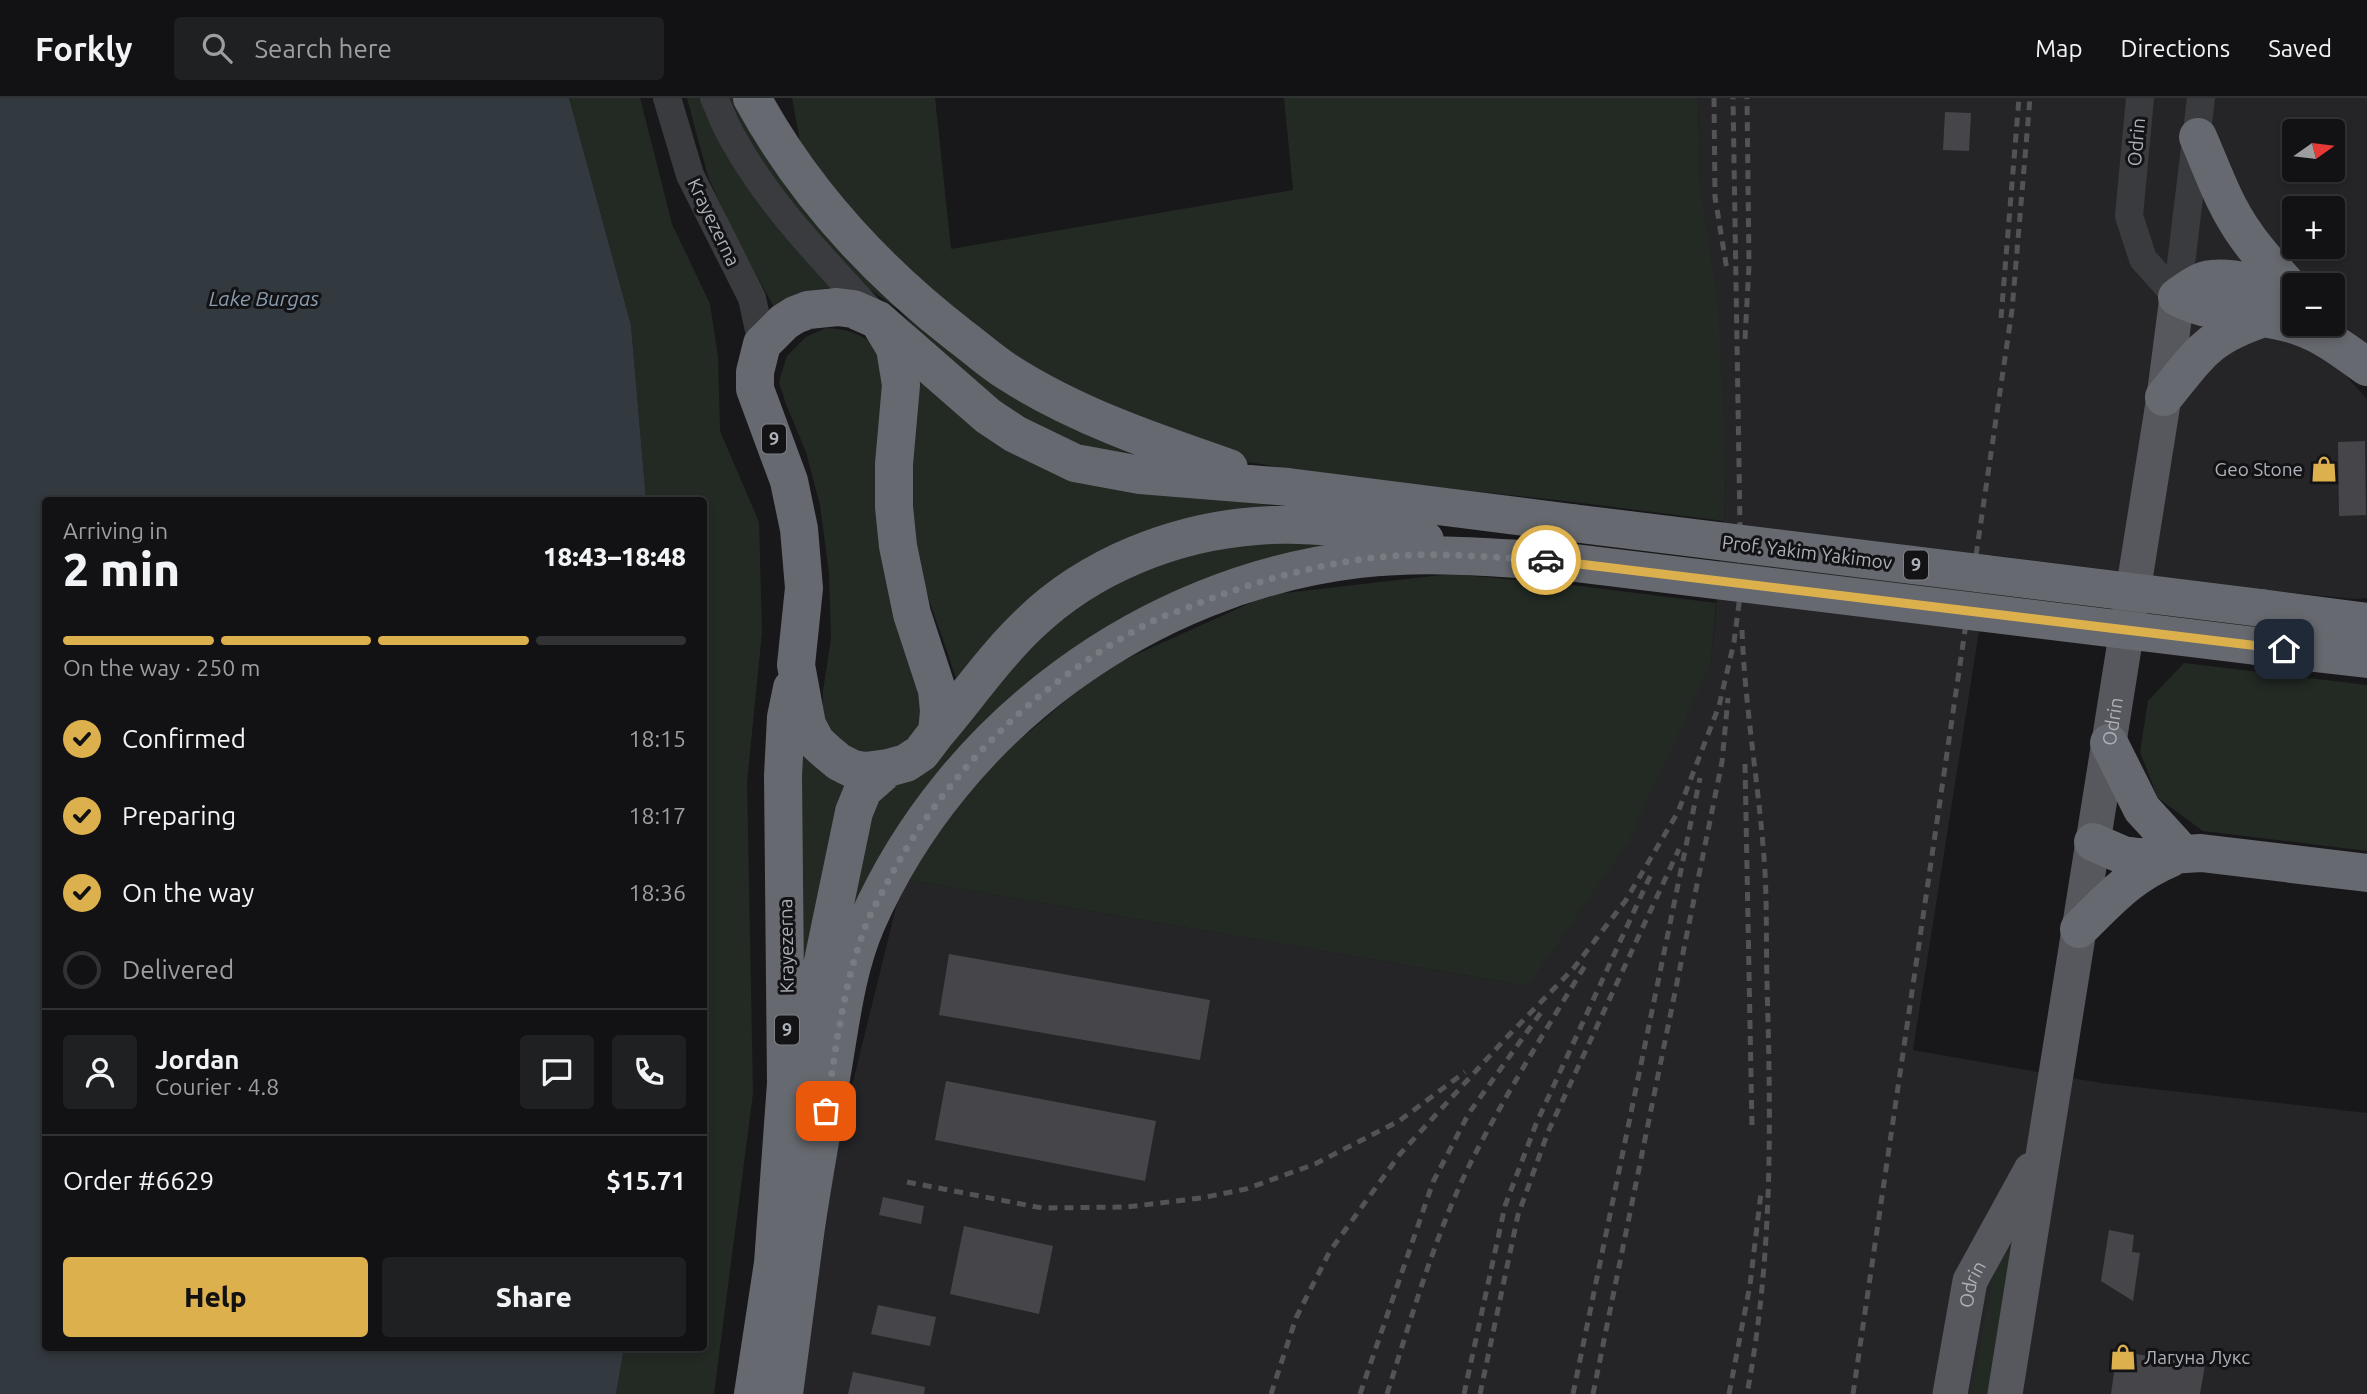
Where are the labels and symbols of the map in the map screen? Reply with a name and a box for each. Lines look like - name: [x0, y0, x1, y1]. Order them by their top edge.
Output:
- street label: Odrin: [2123, 117, 2149, 167]
- north arrow: [2282, 119, 2345, 182]
- street label: Krayezerna: [683, 174, 745, 270]
- water label: Lake Burgas: [209, 286, 319, 310]
- road number: 9: [762, 424, 786, 454]
- shop icon: Geo Stone: [2309, 454, 2339, 484]
- place label: Geo Stone: [2215, 458, 2303, 480]
- courier: [1511, 525, 1581, 595]
- street label: Prof. Yakim Yakimov: [1721, 531, 1893, 573]
- road number: 9: [1904, 550, 1928, 579]
- pin: [2254, 619, 2314, 679]
- street label: Odrin: [2098, 696, 2127, 747]
- street label: Krayezerna: [774, 898, 798, 994]
- road number: 9: [775, 1015, 799, 1044]
- pin: [796, 1081, 856, 1141]
- street label: Odrin: [1954, 1257, 1990, 1310]
- shop icon: Лагуна Лукс: [2108, 1342, 2138, 1372]
- place label: Лагуна Лукс: [2144, 1346, 2250, 1368]

